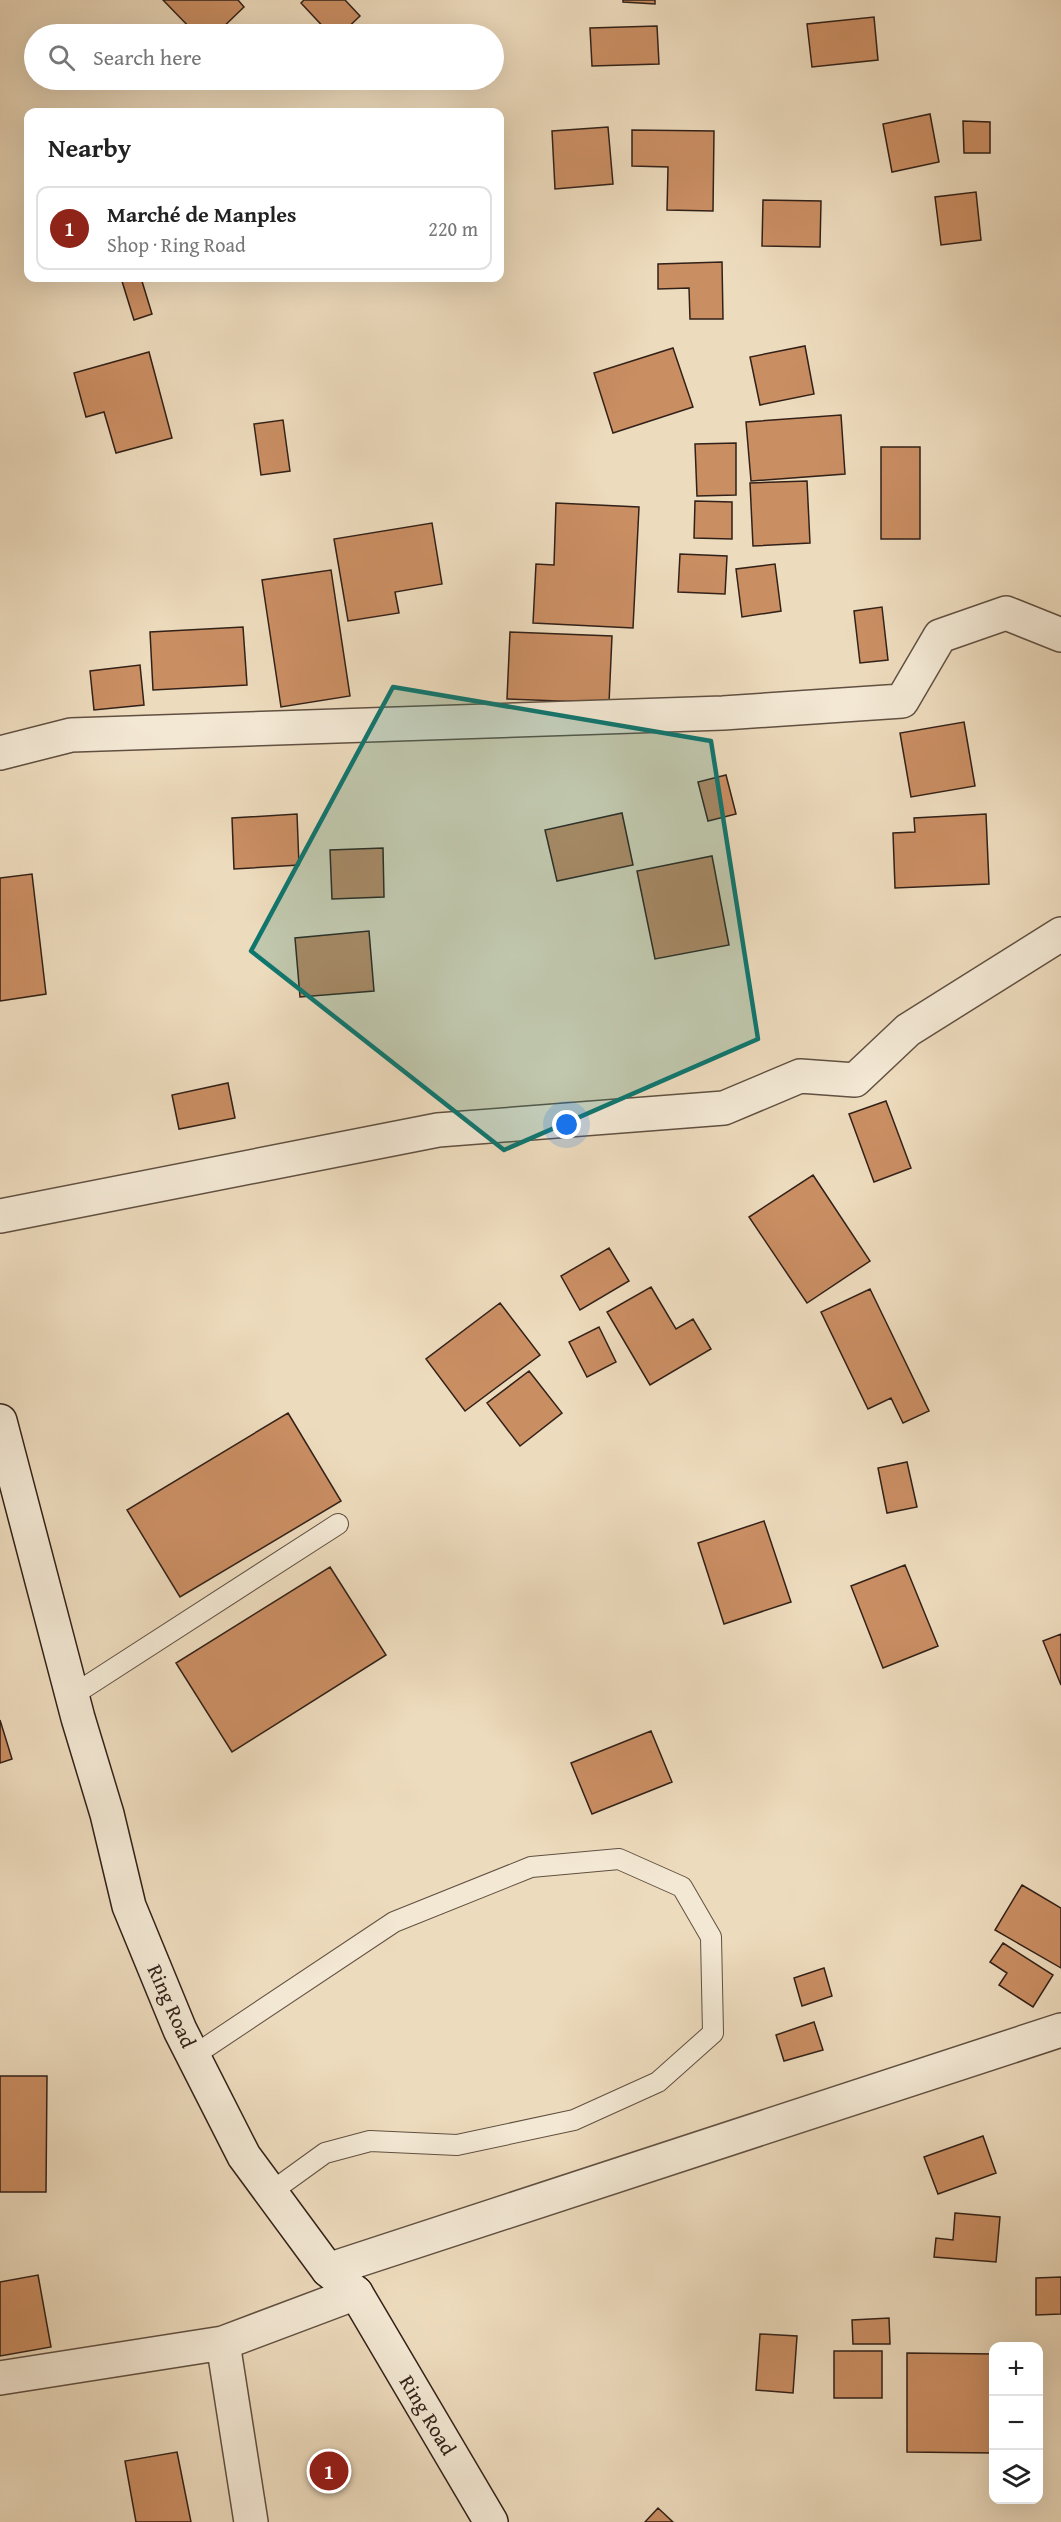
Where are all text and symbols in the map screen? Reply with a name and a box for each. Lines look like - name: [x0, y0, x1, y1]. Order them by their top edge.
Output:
- search box: [24, 24, 504, 90]
- icon: search: [45, 41, 78, 74]
- text: Search here: [93, 41, 202, 73]
- text: Nearby: [48, 128, 131, 167]
- text: Marché de Manples: [107, 198, 297, 230]
- text: 1: [64, 214, 75, 243]
- text: 220 m: [428, 214, 478, 243]
- text: Shop · Ring Road: [107, 230, 246, 259]
- your location: [552, 1110, 581, 1139]
- street label: Ring Road: [140, 1959, 205, 2054]
- map controls: [989, 2342, 1043, 2504]
- button: +: [989, 2342, 1043, 2396]
- street label: Ring Road: [392, 2369, 465, 2462]
- button: −: [989, 2396, 1043, 2450]
- pin: 1: [310, 2448, 348, 2494]
- button: layers: [989, 2450, 1043, 2504]

